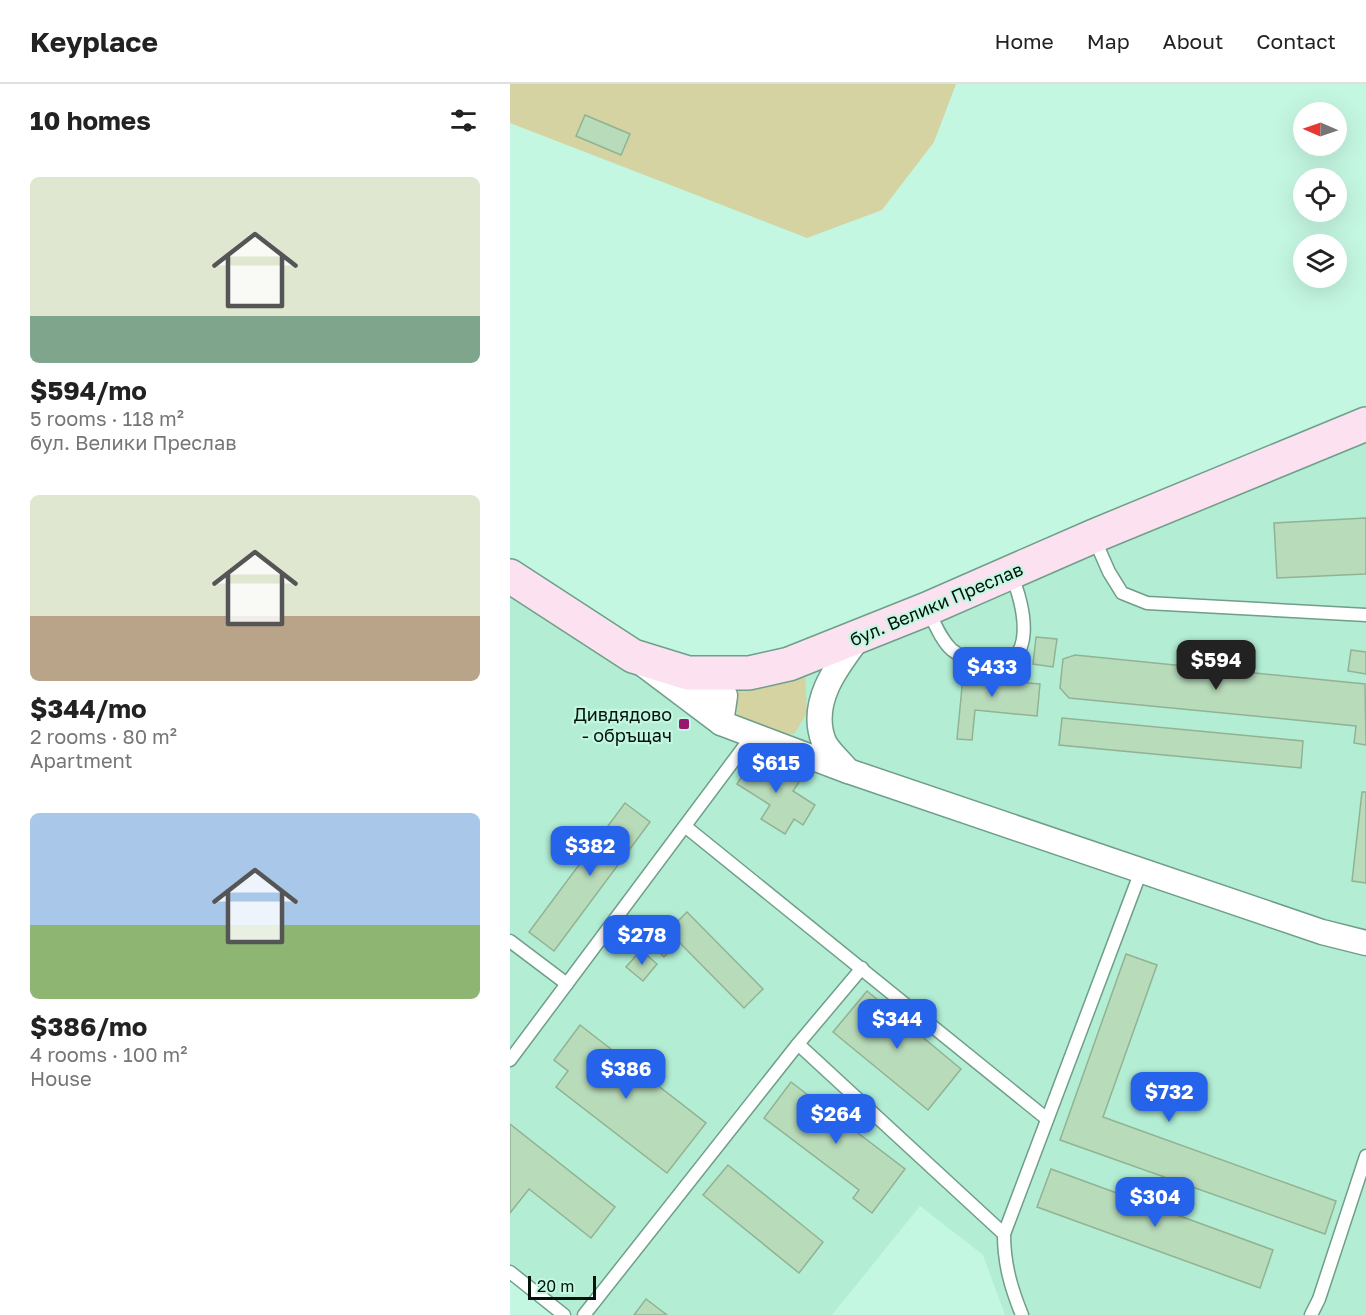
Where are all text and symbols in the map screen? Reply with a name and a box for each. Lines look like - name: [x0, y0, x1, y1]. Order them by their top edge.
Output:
- text: Keyplace: [30, 25, 158, 58]
- text: Home: [994, 28, 1054, 54]
- text: Map: [1087, 28, 1130, 54]
- text: About: [1163, 28, 1223, 54]
- text: Contact: [1256, 28, 1336, 54]
- north arrow: [1293, 102, 1347, 156]
- map controls: [1293, 102, 1347, 288]
- icon: filters: [447, 104, 480, 137]
- text: 10 homes: [30, 105, 151, 136]
- button: locate: [1293, 168, 1347, 222]
- icon: home: [201, 216, 309, 324]
- button: layers: [1293, 234, 1347, 288]
- text: $594/mo: [30, 375, 147, 406]
- text: 5 rooms · 118 m²: [30, 406, 184, 430]
- text: бул. Велики Преслав: [30, 430, 237, 454]
- icon: home: [201, 534, 309, 642]
- street label: бул. Велики Преслав: [846, 558, 1026, 650]
- pin: $594: [1180, 640, 1252, 691]
- pin: $433: [956, 647, 1028, 698]
- text: $594: [1191, 647, 1241, 671]
- text: $433: [967, 654, 1017, 678]
- text: $344/mo: [30, 693, 147, 724]
- place label: Дивдядово - обръщач: [574, 703, 672, 746]
- marker: Дивдядово - обръщач: [677, 717, 691, 731]
- text: 2 rooms · 80 m²: [30, 724, 177, 748]
- pin: $615: [740, 743, 812, 794]
- text: Apartment: [30, 748, 133, 772]
- text: $615: [752, 750, 800, 774]
- pin: $382: [554, 826, 626, 877]
- text: $382: [565, 833, 615, 857]
- icon: home: [201, 852, 309, 960]
- pin: $278: [606, 915, 678, 966]
- text: $278: [617, 922, 667, 946]
- pin: $344: [861, 999, 933, 1050]
- text: $344: [872, 1006, 922, 1030]
- text: $386/mo: [30, 1011, 147, 1042]
- text: 4 rooms · 100 m²: [30, 1042, 188, 1066]
- pin: $386: [590, 1049, 662, 1100]
- text: $386: [600, 1056, 652, 1080]
- text: House: [30, 1066, 92, 1090]
- pin: $732: [1133, 1072, 1205, 1123]
- text: $732: [1145, 1079, 1193, 1103]
- pin: $264: [800, 1094, 872, 1145]
- text: $264: [811, 1101, 861, 1125]
- pin: $304: [1119, 1177, 1191, 1228]
- text: $304: [1129, 1184, 1181, 1208]
- scale bar: [528, 1273, 596, 1300]
- text: 20 m: [537, 1276, 574, 1296]

